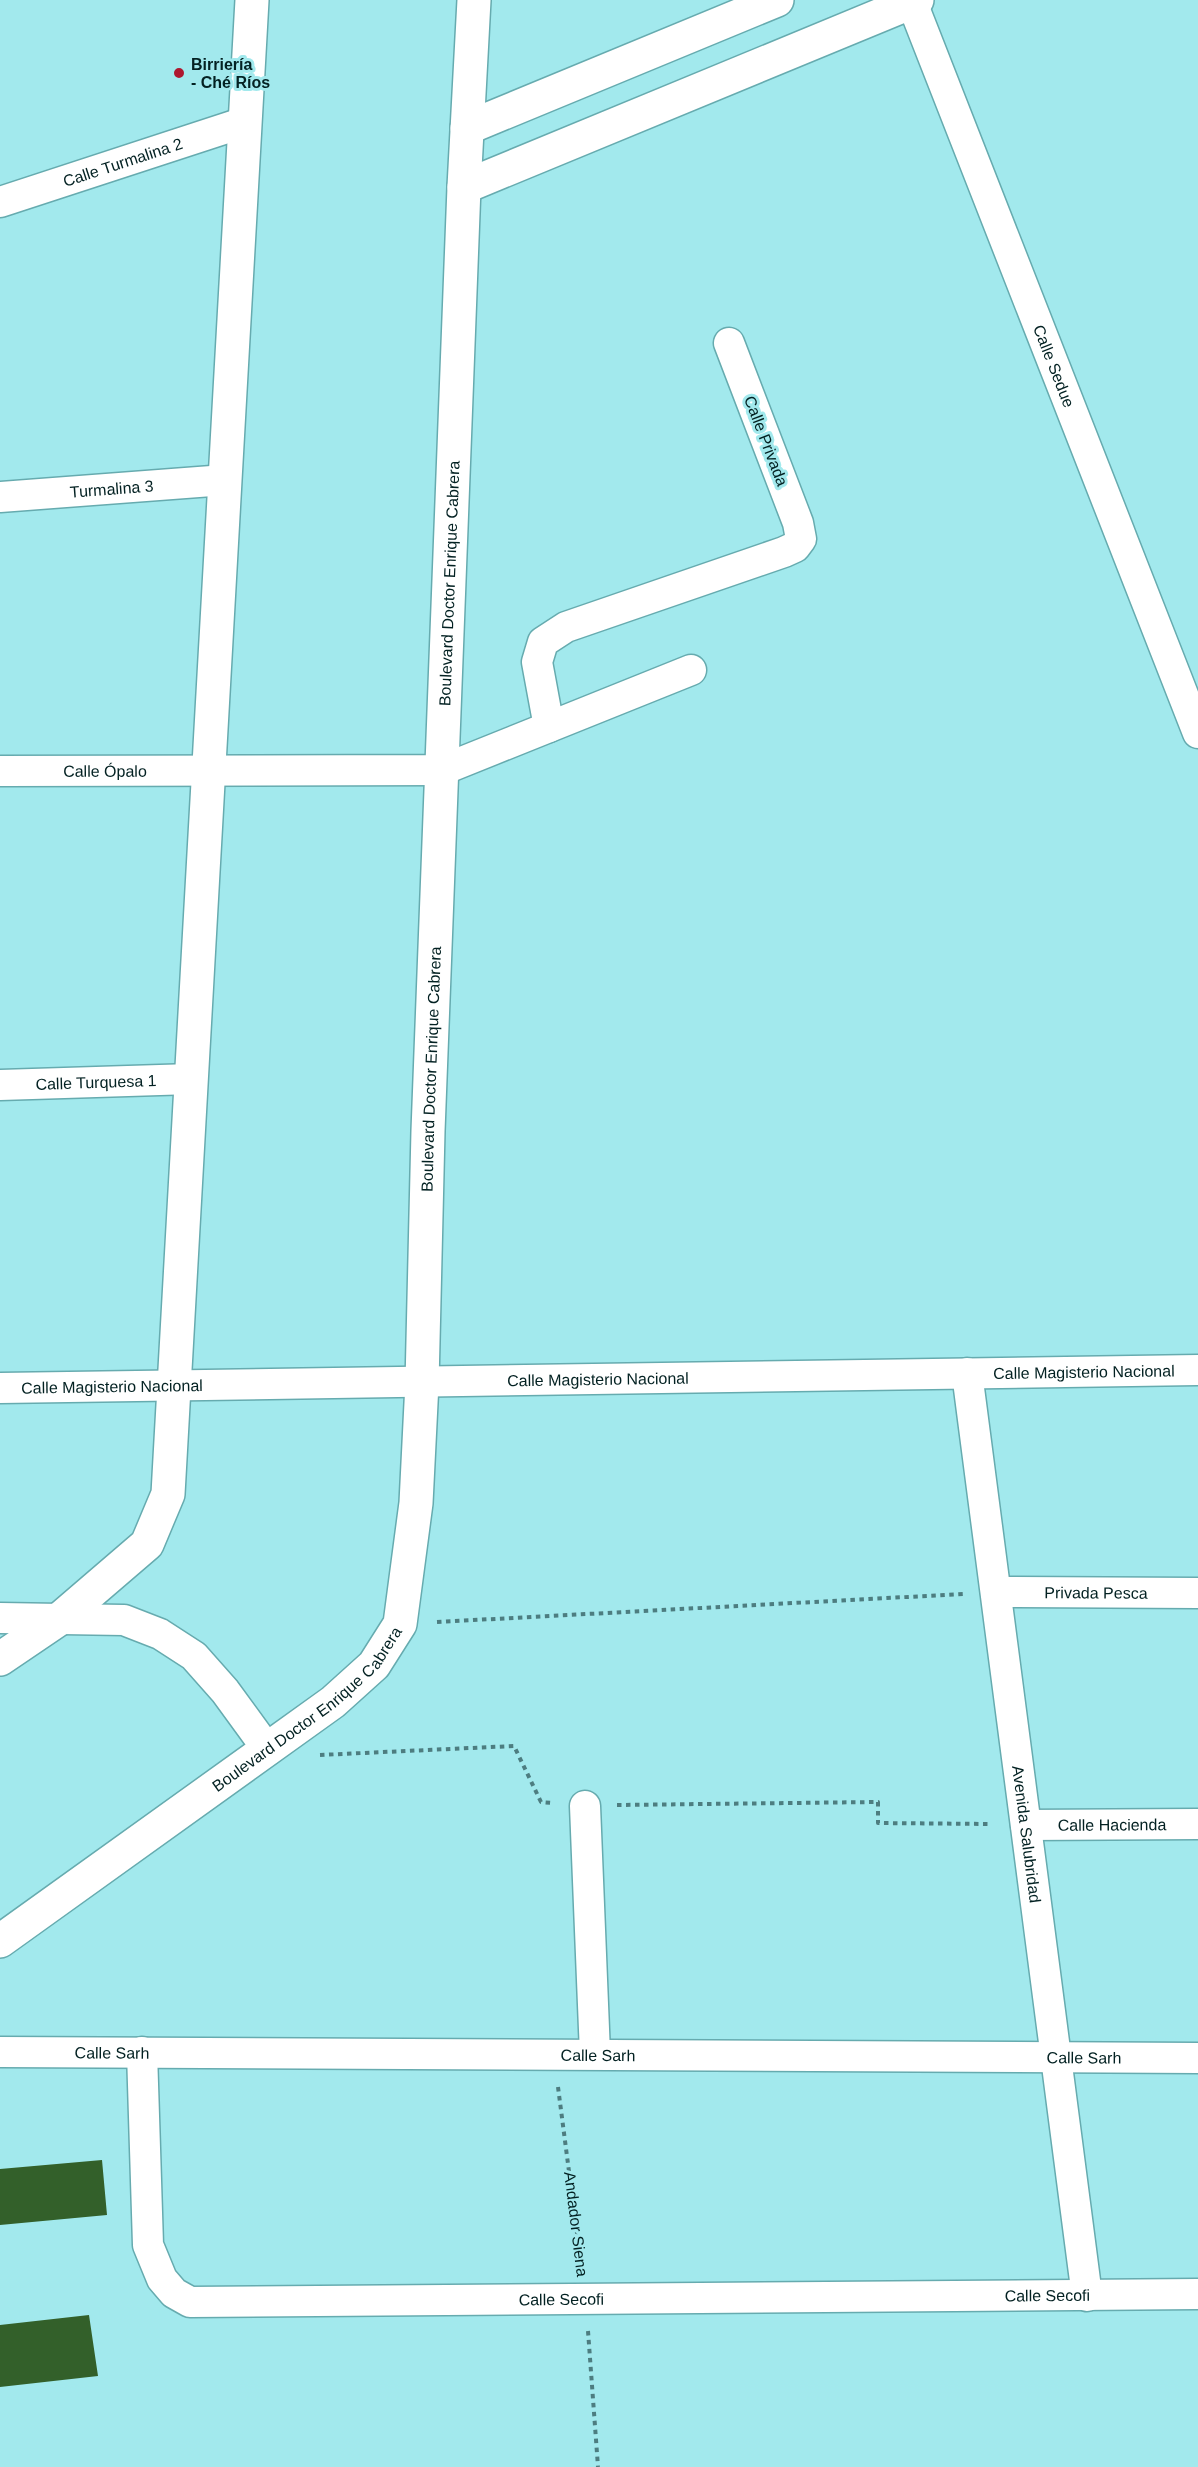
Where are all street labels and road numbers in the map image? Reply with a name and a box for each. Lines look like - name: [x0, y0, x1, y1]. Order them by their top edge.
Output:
- street label: Calle Turmalina 2: [61, 135, 185, 189]
- street label: Calle Sedue: [1030, 322, 1078, 410]
- street label: Calle Privada: [741, 394, 791, 489]
- street label: Boulevard Doctor Enrique Cabrera: [436, 460, 462, 706]
- street label: Turmalina 3: [69, 477, 154, 500]
- street label: Calle Ópalo: [63, 761, 147, 779]
- street label: Boulevard Doctor Enrique Cabrera: [418, 946, 444, 1192]
- street label: Calle Turquesa 1: [35, 1072, 157, 1092]
- street label: Calle Magisterio Nacional: [993, 1362, 1175, 1382]
- street label: Calle Magisterio Nacional: [507, 1369, 689, 1389]
- street label: Calle Magisterio Nacional: [21, 1376, 203, 1396]
- street label: Privada Pesca: [1044, 1584, 1148, 1601]
- street label: Boulevard Doctor Enrique Cabrera: [209, 1623, 405, 1794]
- street label: Avenida Salubridad: [1010, 1764, 1044, 1904]
- street label: Calle Hacienda: [1058, 1816, 1166, 1833]
- street label: Calle Sarh: [75, 2044, 149, 2061]
- street label: Calle Sarh: [561, 2046, 635, 2064]
- street label: Calle Sarh: [1047, 2049, 1121, 2066]
- street label: Andador Siena: [561, 2170, 591, 2278]
- street label: Calle Secofi: [1005, 2286, 1090, 2304]
- street label: Calle Secofi: [519, 2290, 604, 2308]

